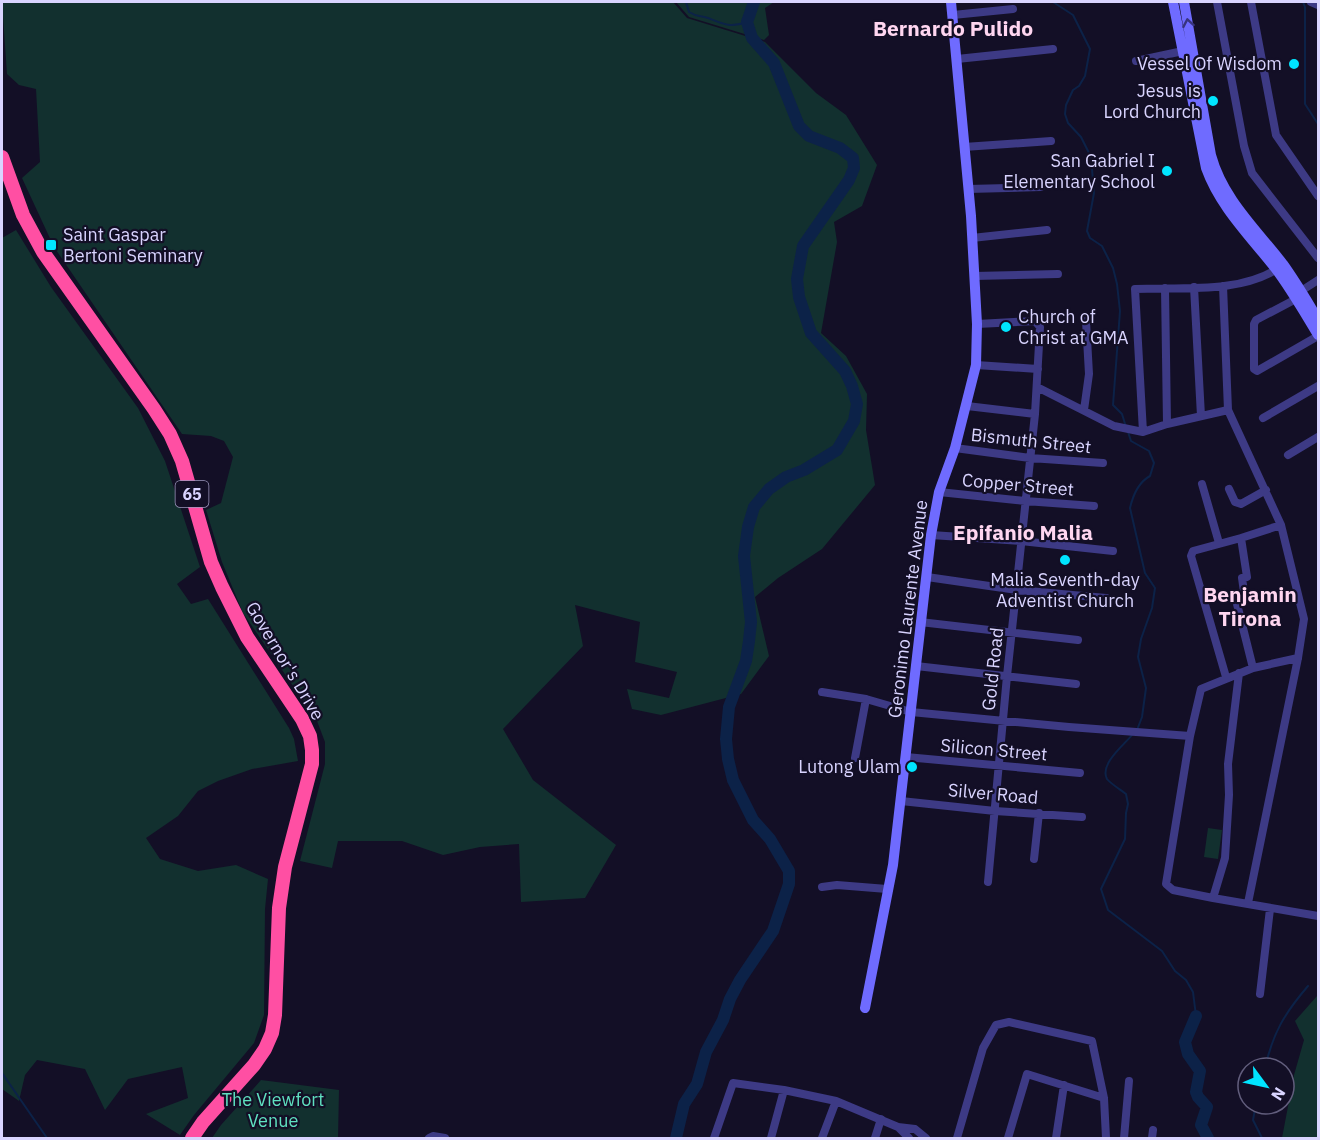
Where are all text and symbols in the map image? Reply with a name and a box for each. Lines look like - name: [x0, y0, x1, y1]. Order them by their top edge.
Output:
- district label: Bernardo Pulido: [873, 14, 1033, 42]
- one-way arrow: [1182, 19, 1194, 28]
- place label: Vessel Of Wisdom: [1137, 52, 1282, 75]
- marker: Vessel Of Wisdom: [1287, 57, 1301, 71]
- place label: Jesus is Lord Church: [1103, 79, 1201, 123]
- marker: Jesus is Lord Church: [1206, 94, 1220, 108]
- place label: San Gabriel I Elementary School: [1003, 149, 1155, 193]
- marker: San Gabriel I Elementary School: [1160, 164, 1174, 178]
- place label: Saint Gaspar Bertoni Seminary: [63, 223, 203, 267]
- marker: Saint Gaspar Bertoni Seminary: [44, 238, 58, 252]
- place label: Church of Christ at GMA: [1018, 305, 1129, 349]
- marker: Church of Christ at GMA: [999, 320, 1013, 334]
- street label: Bismuth Street: [970, 423, 1092, 458]
- street label: Copper Street: [961, 468, 1075, 501]
- road number: 65: [176, 481, 208, 507]
- street label: Geronimo Laurente Avenue: [883, 498, 932, 719]
- district label: Epifanio Malia: [953, 518, 1093, 546]
- marker: Malia Seventh-day Adventist Church: [1058, 553, 1072, 567]
- place label: Malia Seventh-day Adventist Church: [990, 568, 1140, 612]
- district label: Benjamin Tirona: [1203, 580, 1297, 632]
- street label: Governor's Drive: [241, 597, 330, 724]
- street label: Gold Road: [977, 626, 1008, 712]
- street label: Silicon Street: [940, 733, 1048, 766]
- place label: Lutong Ulam: [798, 755, 900, 778]
- marker: Lutong Ulam: [905, 760, 919, 774]
- street label: Silver Road: [947, 778, 1039, 809]
- north arrow: [1236, 1056, 1296, 1116]
- text: N: [1267, 1084, 1290, 1104]
- park label: The Viewfort Venue: [222, 1088, 324, 1132]

